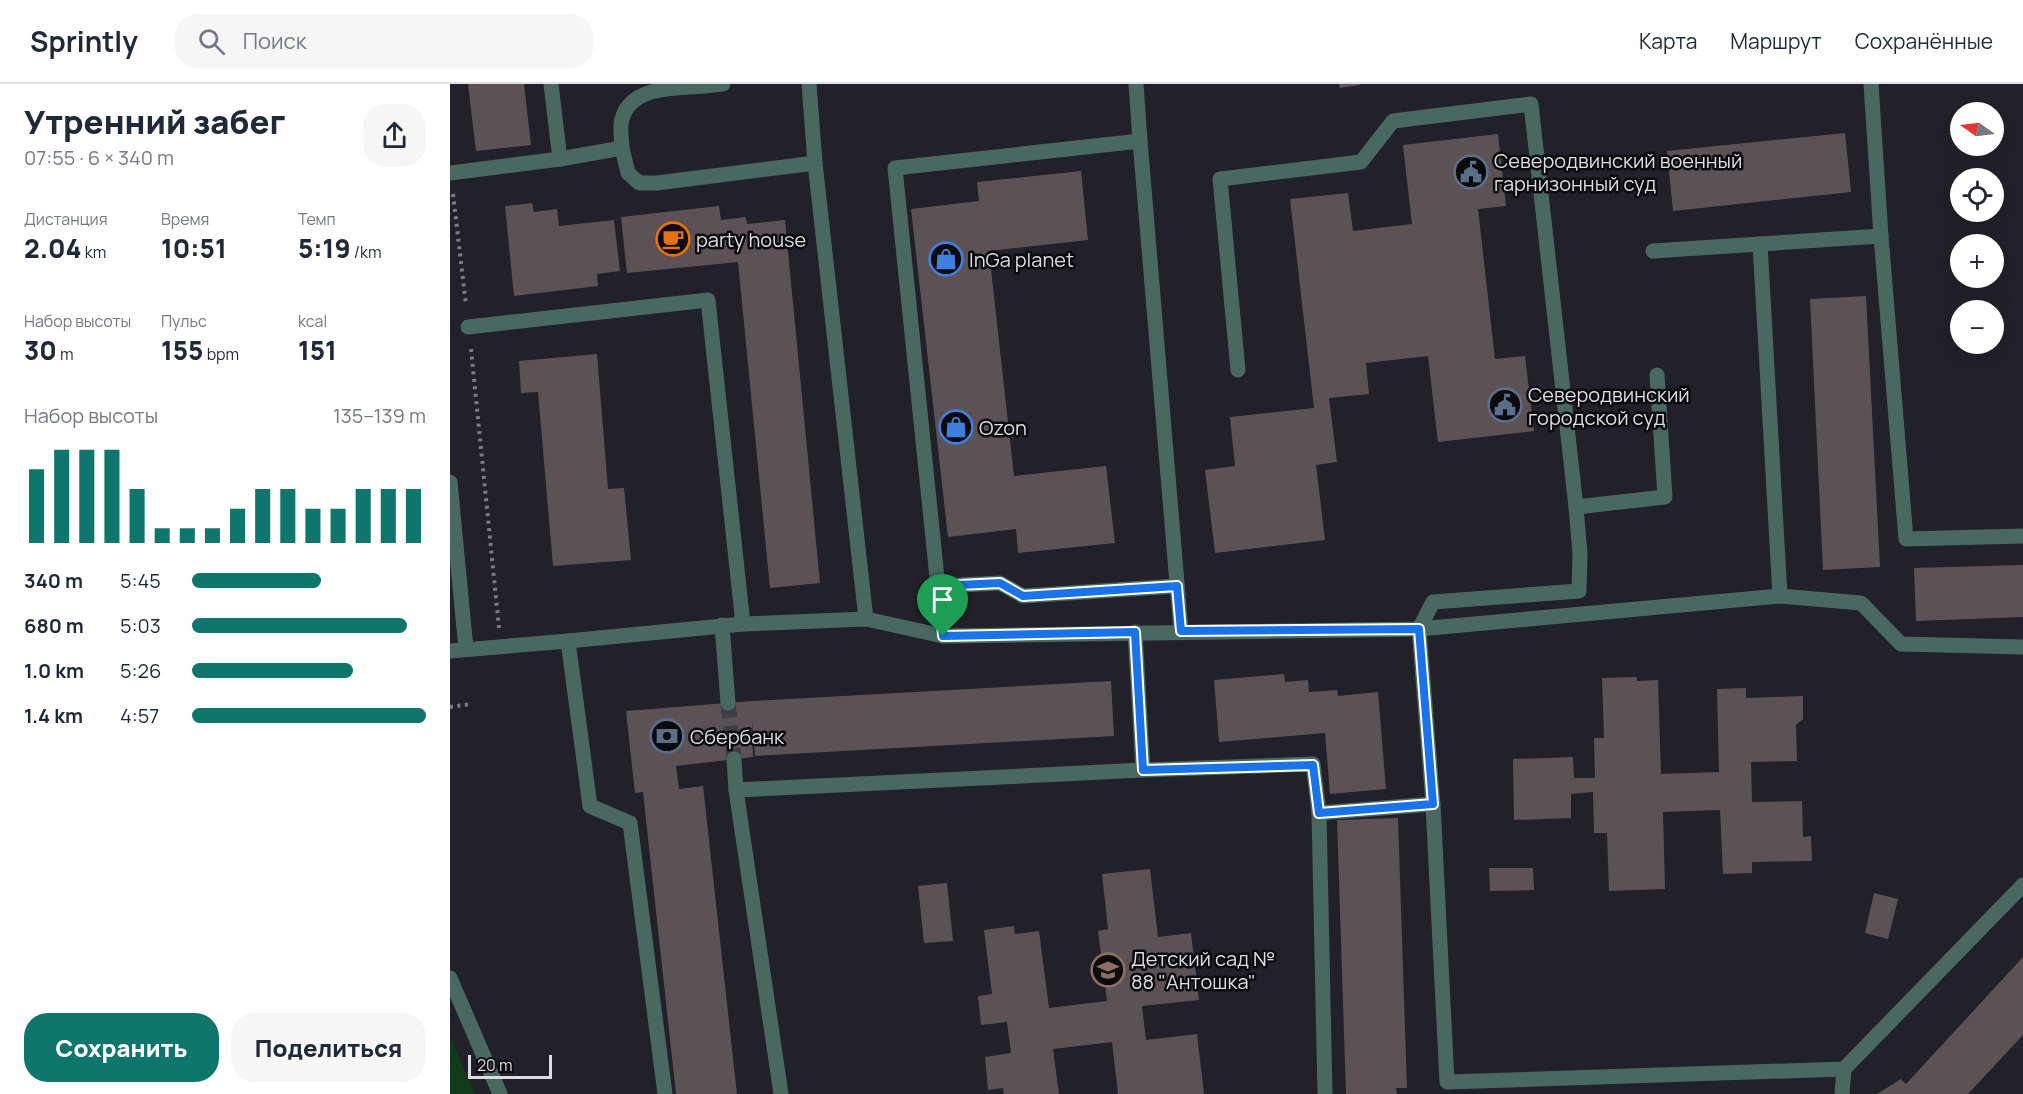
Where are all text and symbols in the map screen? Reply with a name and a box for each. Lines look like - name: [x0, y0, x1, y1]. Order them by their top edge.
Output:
- search box: [174, 14, 594, 68]
- text: Sprintly: [30, 22, 138, 60]
- icon: search: [195, 25, 228, 58]
- text: Поиск: [243, 26, 307, 56]
- text: Карта: [1639, 27, 1697, 55]
- text: Маршрут: [1730, 27, 1822, 55]
- text: Сохранённые: [1855, 27, 1993, 55]
- text: Утренний забег: [24, 99, 286, 144]
- north arrow: [1950, 102, 2004, 156]
- map controls: [1950, 102, 2004, 354]
- button: share: [363, 104, 426, 167]
- text: 07:55 · 6 × 340 m: [24, 144, 174, 171]
- place label: Северодвинский военный гарнизонный суд: [1494, 147, 1742, 197]
- public building icon: Северодвинский военный гарнизонный суд: [1453, 154, 1489, 190]
- button: locate: [1950, 168, 2004, 222]
- text: Дистанция: [24, 208, 108, 230]
- text: Время: [161, 208, 209, 230]
- text: Темп: [298, 208, 336, 230]
- cafe icon: party house: [655, 221, 691, 257]
- place label: party house: [696, 226, 806, 253]
- text: 2.04: [24, 230, 82, 266]
- text: 10:51: [161, 230, 227, 266]
- text: 5:19: [298, 230, 351, 266]
- button: +: [1950, 234, 2004, 288]
- text: km: [82, 241, 106, 263]
- text: /km: [351, 241, 381, 263]
- shop icon: InGa planet: [928, 241, 964, 277]
- place label: InGa planet: [969, 246, 1074, 273]
- button: −: [1950, 300, 2004, 354]
- text: Набор высоты: [24, 310, 131, 332]
- text: Пульс: [161, 310, 207, 332]
- text: kcal: [298, 310, 327, 332]
- text: 30: [24, 332, 57, 368]
- text: 155: [161, 332, 203, 368]
- text: 151: [298, 332, 337, 368]
- text: m: [57, 343, 74, 365]
- text: bpm: [203, 343, 239, 365]
- place label: Северодвинский городской суд: [1528, 381, 1690, 431]
- public building icon: Северодвинский городской суд: [1487, 387, 1523, 423]
- text: Набор высоты: [24, 402, 158, 429]
- text: 135–139 m: [333, 402, 426, 429]
- shop icon: Ozon: [938, 409, 974, 445]
- place label: Ozon: [979, 414, 1027, 441]
- text: 340 m: [24, 567, 83, 594]
- text: 5:45: [120, 567, 161, 594]
- pin: [917, 574, 968, 636]
- icon: arrive: [926, 583, 959, 616]
- text: 680 m: [24, 612, 84, 639]
- text: 5:03: [120, 612, 161, 639]
- text: 1.0 km: [24, 657, 84, 684]
- text: 5:26: [120, 657, 161, 684]
- text: 1.4 km: [24, 702, 83, 729]
- text: 4:57: [120, 702, 159, 729]
- bank icon: Сбербанк: [649, 718, 685, 754]
- place label: Сбербанк: [690, 723, 785, 750]
- place label: Детский сад № 88 "Антошка": [1131, 945, 1275, 995]
- school or university icon: Детский сад № 88 "Антошка": [1090, 952, 1126, 988]
- button: Сохранить: [24, 1013, 219, 1082]
- button: Поделиться: [231, 1013, 426, 1082]
- scale bar: [468, 1052, 552, 1080]
- text: 20 m: [477, 1054, 513, 1076]

